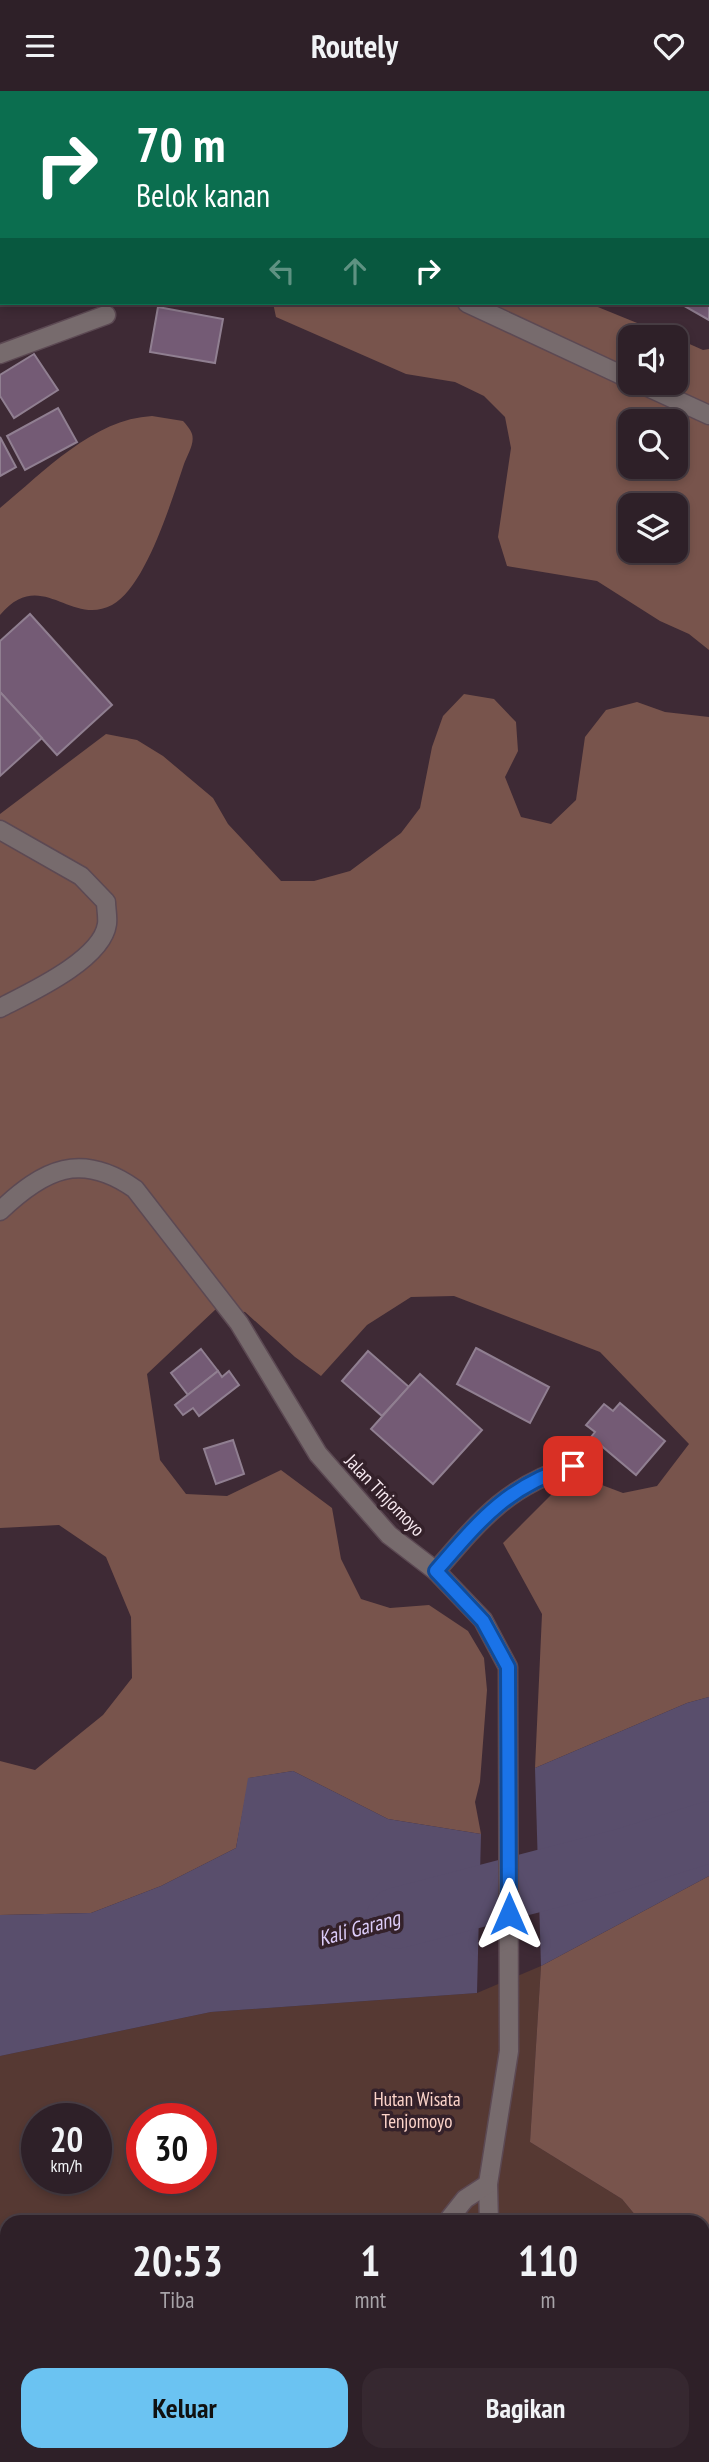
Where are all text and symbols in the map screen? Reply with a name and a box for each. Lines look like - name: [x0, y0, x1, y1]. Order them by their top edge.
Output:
- text: Routely: [311, 25, 398, 67]
- icon: menu: [21, 27, 59, 65]
- icon: heart: [650, 27, 688, 65]
- text: 70 m: [136, 112, 225, 176]
- icon: right: [21, 119, 112, 210]
- text: Belok kanan: [136, 174, 270, 216]
- icon: left: [263, 252, 301, 290]
- icon: ahead: [336, 252, 374, 290]
- icon: right: [409, 252, 447, 290]
- map controls: [618, 325, 688, 563]
- button: sound: [618, 325, 688, 395]
- button: search: [618, 409, 688, 479]
- button: layers: [618, 493, 688, 563]
- pin: [543, 1436, 603, 1496]
- icon: arrive: [554, 1447, 592, 1485]
- street label: Jalan Tinjomoyo: [339, 1448, 430, 1541]
- position arrow: [472, 1877, 546, 1951]
- water label: Kali Garang: [315, 1904, 405, 1952]
- park label: Hutan Wisata Tenjomoyo: [373, 2087, 461, 2133]
- speed limit sign: 30: [126, 2103, 217, 2194]
- text: 20: [50, 2116, 83, 2162]
- text: km/h: [51, 2154, 82, 2177]
- text: 20:53: [132, 2233, 223, 2288]
- text: 1: [360, 2233, 380, 2288]
- text: 110: [518, 2233, 578, 2288]
- text: Tiba: [160, 2285, 195, 2314]
- text: mnt: [355, 2285, 386, 2314]
- text: m: [541, 2285, 556, 2314]
- button: Keluar: [21, 2368, 348, 2448]
- button: Bagikan: [362, 2368, 689, 2448]

